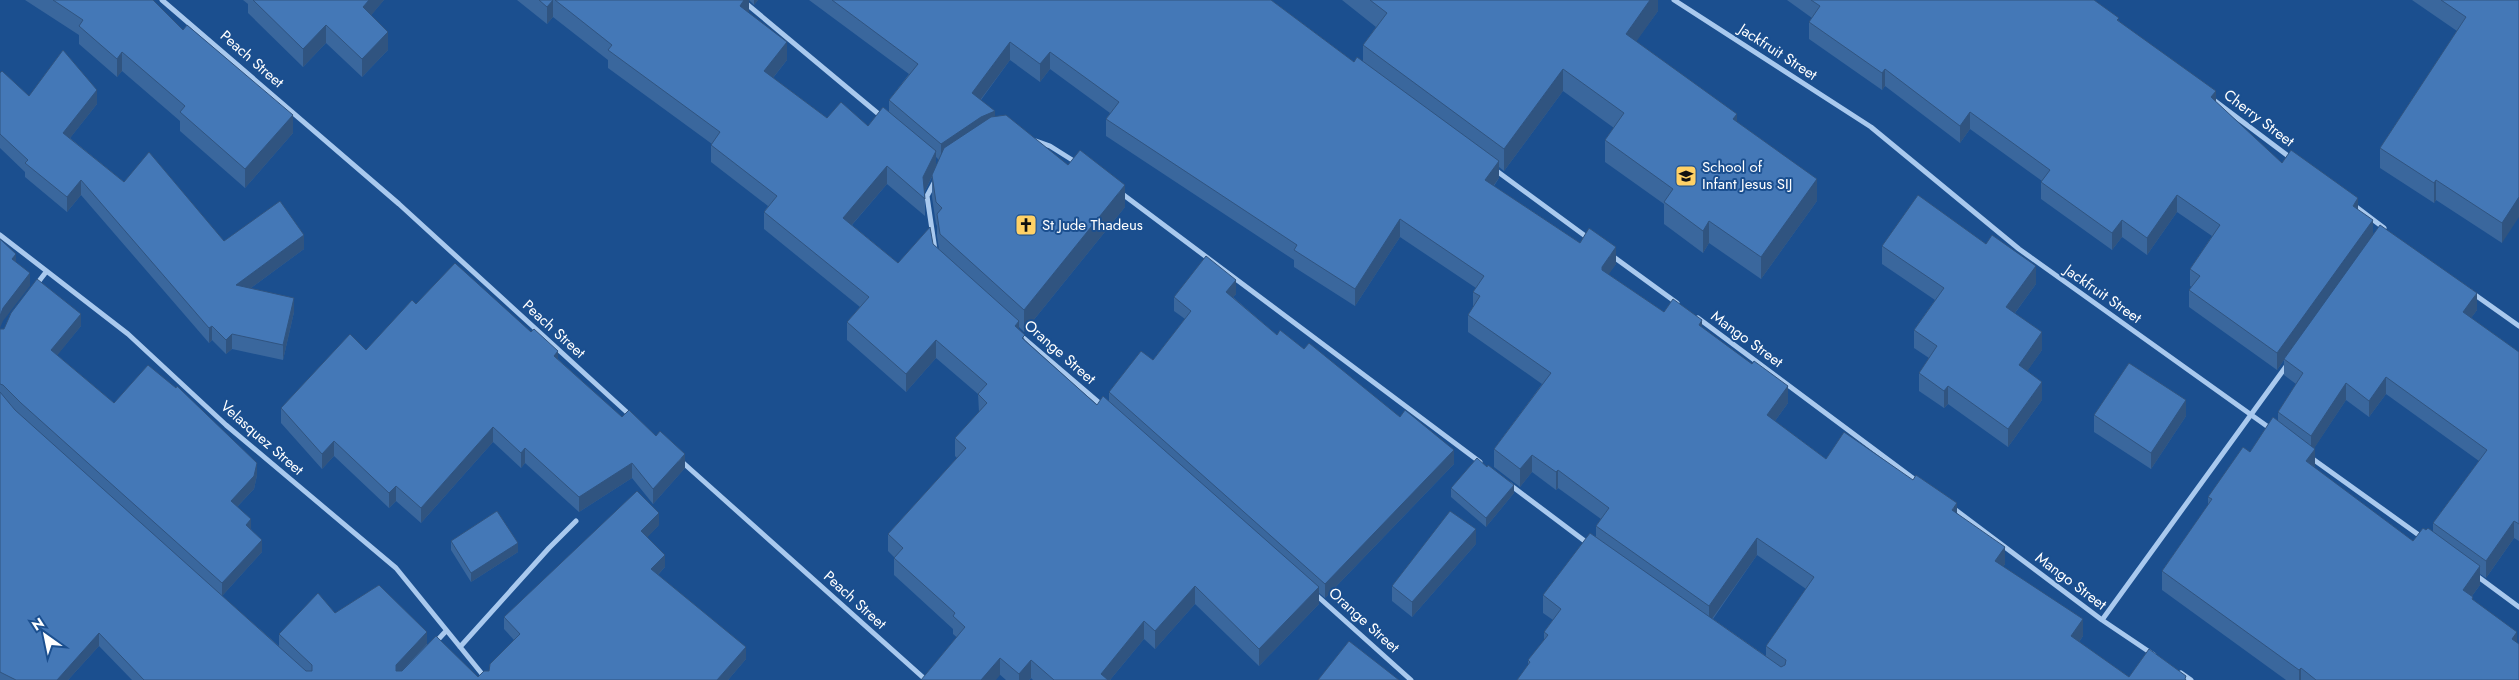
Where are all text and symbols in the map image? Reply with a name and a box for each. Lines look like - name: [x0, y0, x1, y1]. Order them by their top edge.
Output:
- street label: Jackfruit Street: [1733, 17, 1822, 86]
- street label: Peach Street: [215, 25, 289, 93]
- street label: Cherry Street: [2219, 84, 2299, 152]
- place label: School of Infant Jesus SIJ: [1702, 156, 1792, 195]
- school or university icon: School of Infant Jesus SIJ: [1674, 164, 1698, 188]
- church icon: St Jude Thadeus: [1014, 213, 1038, 237]
- place label: St Jude Thadeus: [1042, 214, 1143, 236]
- street label: Jackfruit Street: [2058, 258, 2146, 329]
- street label: Peach Street: [518, 295, 591, 364]
- street label: Mango Street: [1706, 305, 1788, 373]
- street label: Orange Street: [1019, 315, 1101, 390]
- street label: Velasquez Street: [215, 395, 309, 481]
- street label: Mango Street: [2031, 547, 2112, 615]
- street label: Peach Street: [819, 566, 892, 635]
- street label: Orange Street: [1324, 582, 1405, 658]
- north arrow: [20, 610, 70, 660]
- text: N: [28, 613, 48, 636]

